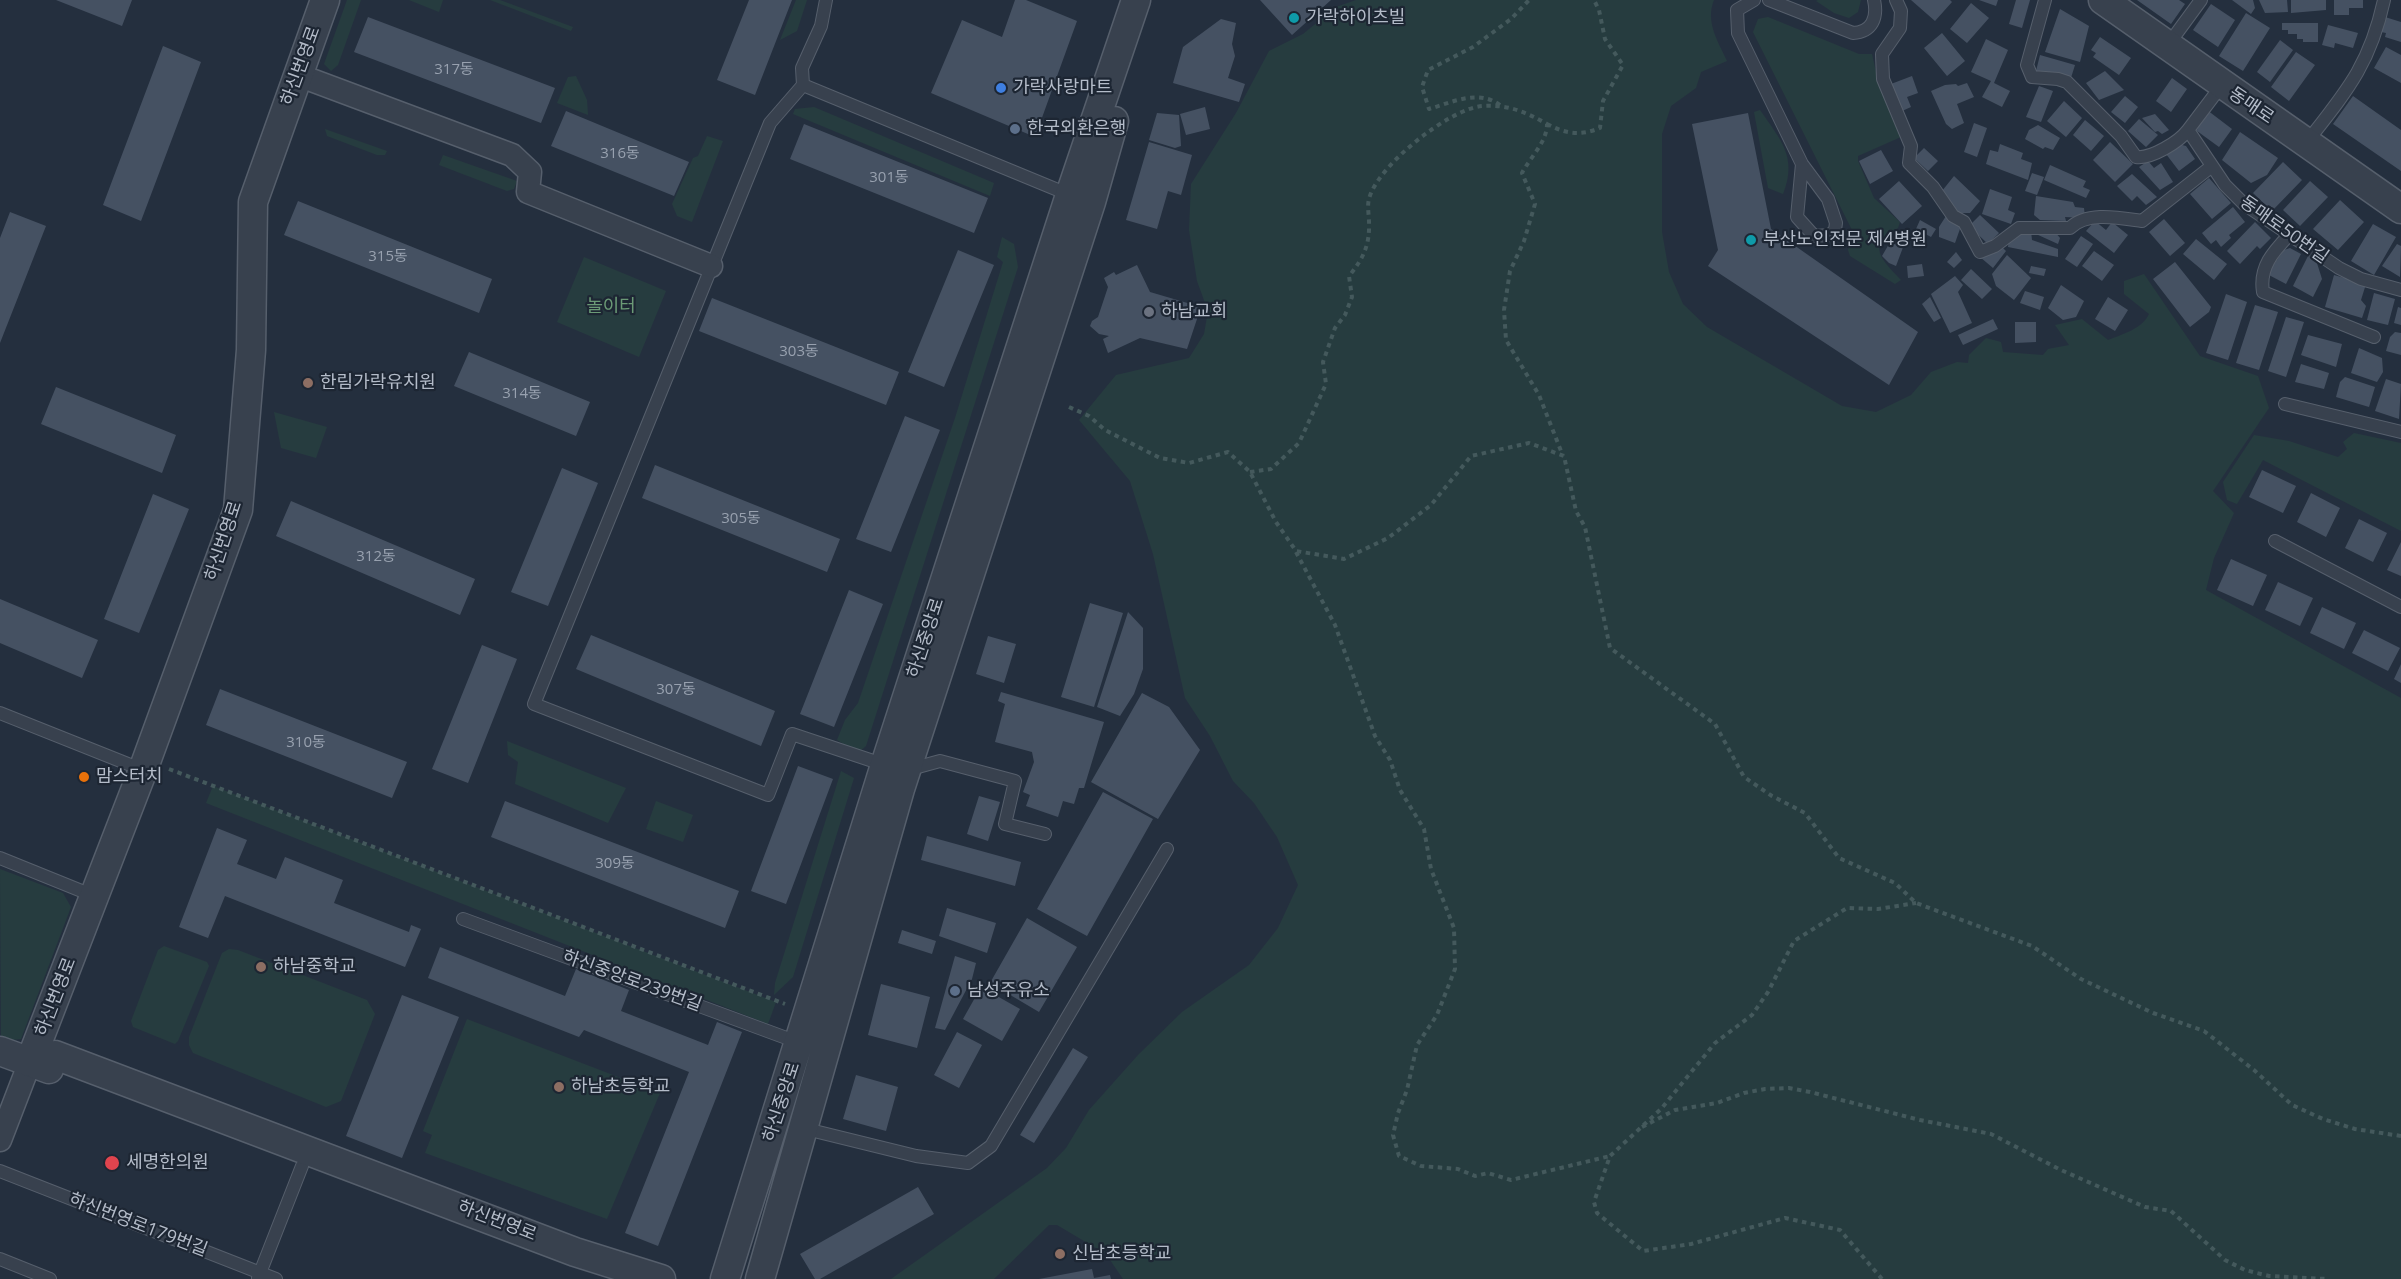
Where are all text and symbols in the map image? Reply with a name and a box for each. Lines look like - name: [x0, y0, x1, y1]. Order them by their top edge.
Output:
- place label: 가락하이츠빌: [1306, 7, 1405, 29]
- marker: 가락하이츠빌: [1287, 11, 1301, 25]
- street label: 하신번영로: [277, 23, 325, 109]
- house number: 317동: [434, 61, 474, 79]
- place label: 가락사랑마트: [1013, 77, 1112, 99]
- marker: 가락사랑마트: [994, 81, 1008, 95]
- street label: 동매로: [2224, 83, 2278, 129]
- place label: 한국외환은행: [1027, 118, 1126, 140]
- marker: 한국외환은행: [1008, 122, 1022, 136]
- house number: 316동: [600, 145, 640, 163]
- house number: 301동: [869, 169, 909, 187]
- street label: 동매로50번길: [2235, 192, 2333, 268]
- place label: 부산노인전문 제4병원: [1763, 229, 1927, 251]
- marker: 부산노인전문 제4병원: [1744, 233, 1758, 247]
- house number: 315동: [368, 248, 408, 266]
- park label: 놀이터: [586, 296, 636, 318]
- place label: 하남교회: [1161, 301, 1227, 323]
- marker: 하남교회: [1142, 305, 1156, 319]
- house number: 303동: [779, 343, 819, 361]
- place label: 한림가락유치원: [320, 372, 436, 394]
- marker: 한림가락유치원: [301, 376, 315, 390]
- house number: 314동: [502, 385, 542, 403]
- street label: 하신번영로: [201, 498, 247, 584]
- house number: 305동: [721, 510, 761, 528]
- house number: 312동: [356, 548, 396, 566]
- street label: 하신중앙로: [903, 595, 949, 681]
- house number: 307동: [656, 681, 696, 699]
- house number: 310동: [286, 734, 326, 752]
- place label: 맘스터치: [96, 766, 162, 788]
- marker: 맘스터치: [77, 770, 91, 784]
- house number: 309동: [595, 855, 635, 873]
- street label: 하신중앙로239번길: [559, 946, 705, 1016]
- street label: 하신번영로: [31, 954, 81, 1040]
- place label: 하남중학교: [273, 956, 356, 978]
- marker: 하남중학교: [254, 960, 268, 974]
- place label: 남성주유소: [967, 980, 1050, 1002]
- marker: 남성주유소: [948, 984, 962, 998]
- street label: 하신중앙로: [759, 1059, 805, 1145]
- place label: 하남초등학교: [571, 1076, 670, 1098]
- marker: 하남초등학교: [552, 1080, 566, 1094]
- place label: 세명한의원: [126, 1152, 209, 1174]
- marker: 세명한의원: [103, 1154, 121, 1172]
- street label: 하신번영로179번길: [66, 1189, 210, 1261]
- street label: 하신번영로: [454, 1196, 540, 1246]
- place label: 신남초등학교: [1072, 1243, 1171, 1265]
- marker: 신남초등학교: [1053, 1247, 1067, 1261]

